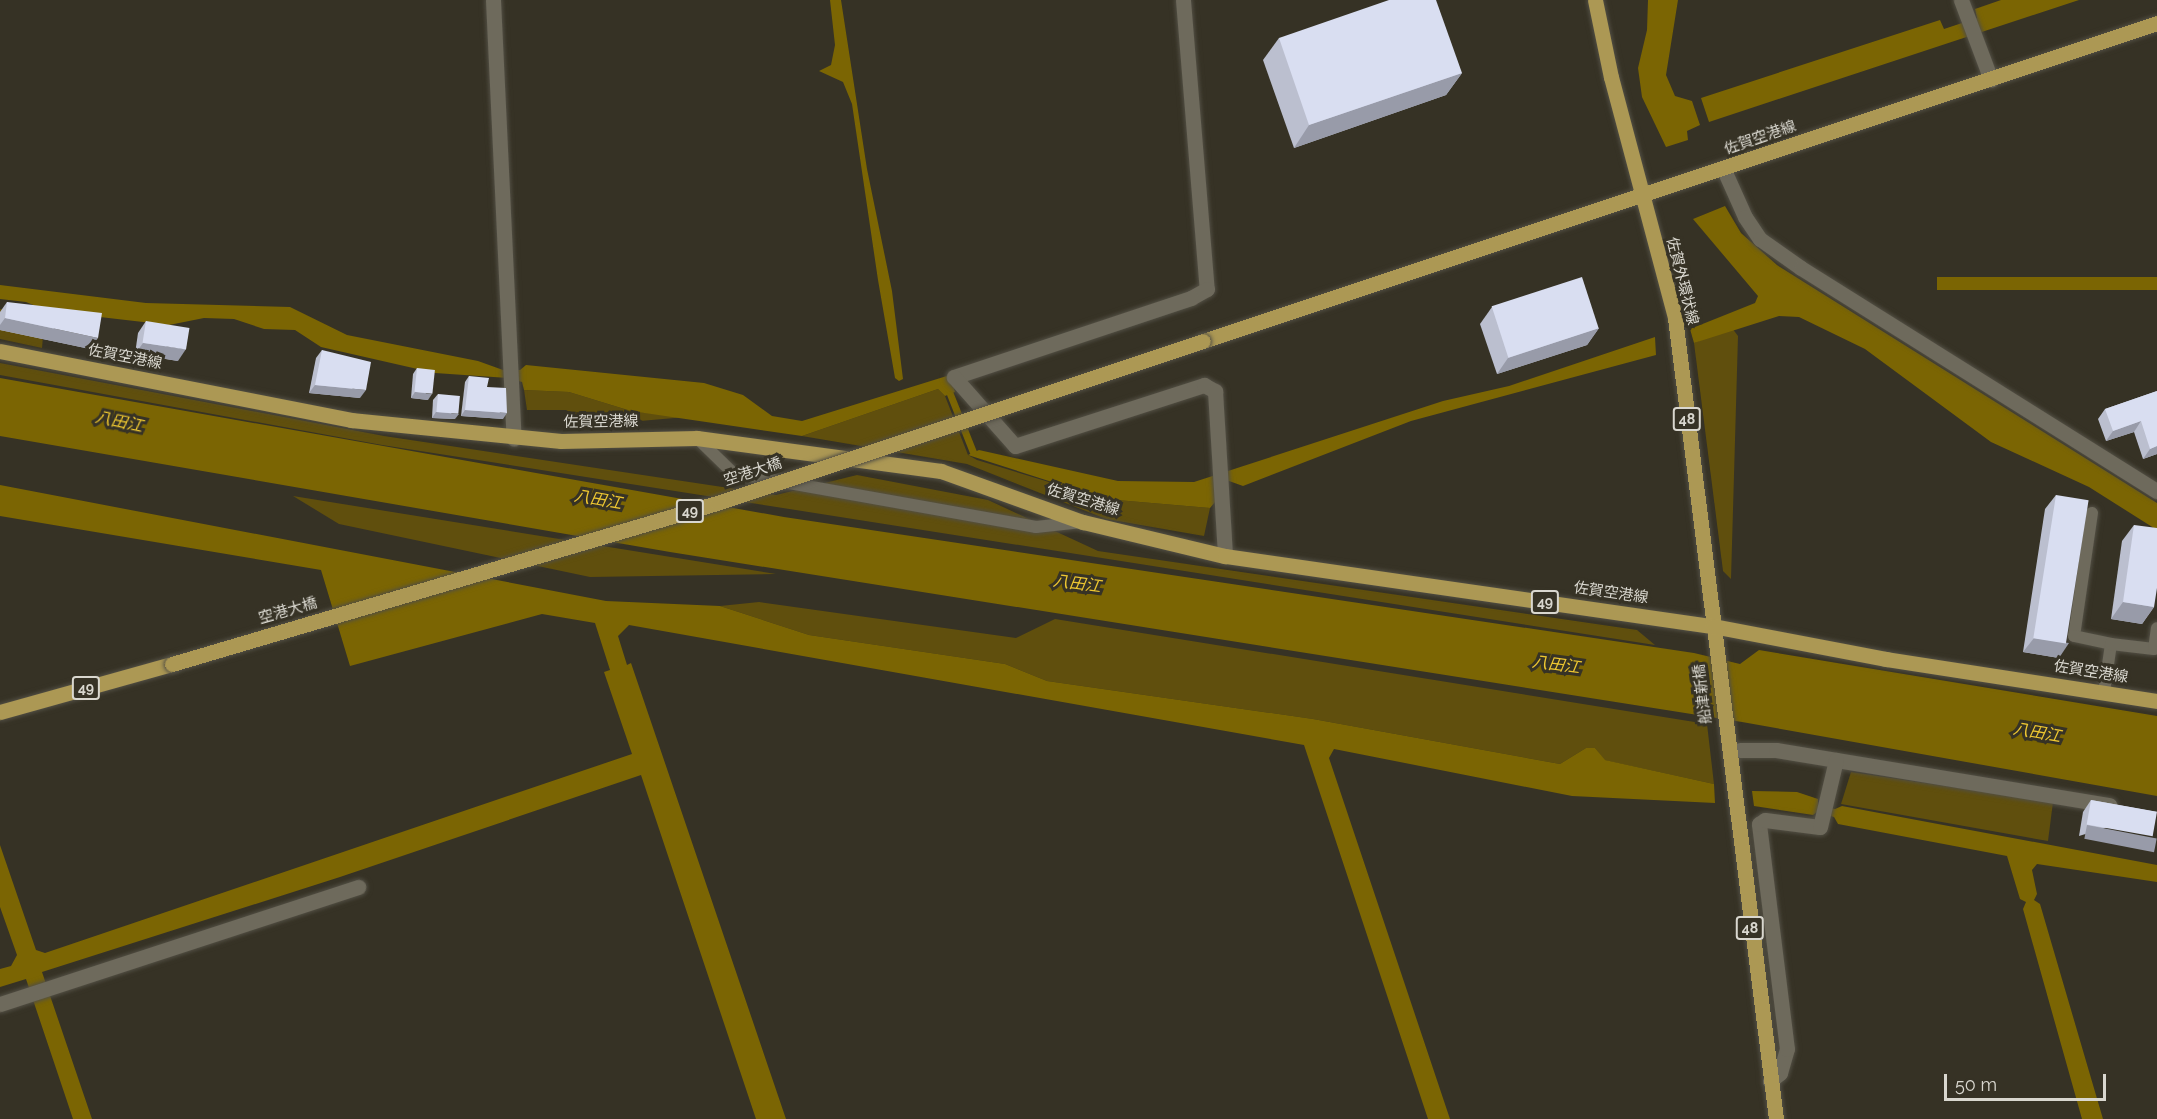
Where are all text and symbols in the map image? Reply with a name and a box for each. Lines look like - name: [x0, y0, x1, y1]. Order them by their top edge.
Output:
- street label: 佐賀空港線: [1722, 117, 1798, 159]
- street label: 佐賀外環状線: [1662, 235, 1702, 327]
- street label: 佐賀空港線: [86, 341, 164, 373]
- water label: 八田江: [94, 408, 144, 436]
- road number: 48: [1672, 408, 1702, 430]
- street label: 佐賀空港線: [563, 412, 639, 432]
- street label: 空港大橋: [722, 454, 784, 490]
- street label: 佐賀空港線: [1045, 480, 1121, 520]
- water label: 八田江: [573, 486, 623, 514]
- road number: 49: [675, 500, 705, 522]
- water label: 八田江: [1052, 571, 1102, 597]
- street label: 佐賀空港線: [1573, 579, 1649, 607]
- road number: 49: [1530, 591, 1560, 613]
- street label: 空港大橋: [257, 594, 319, 628]
- water label: 八田江: [1531, 652, 1581, 678]
- street label: 佐賀空港線: [2053, 657, 2129, 687]
- street label: 船津新橋: [1690, 663, 1716, 725]
- road number: 49: [71, 677, 101, 699]
- water label: 八田江: [2012, 719, 2062, 747]
- road number: 48: [1735, 917, 1765, 939]
- scale bar: [1947, 1062, 2109, 1100]
- text: 50 m: [1955, 1074, 1997, 1095]

